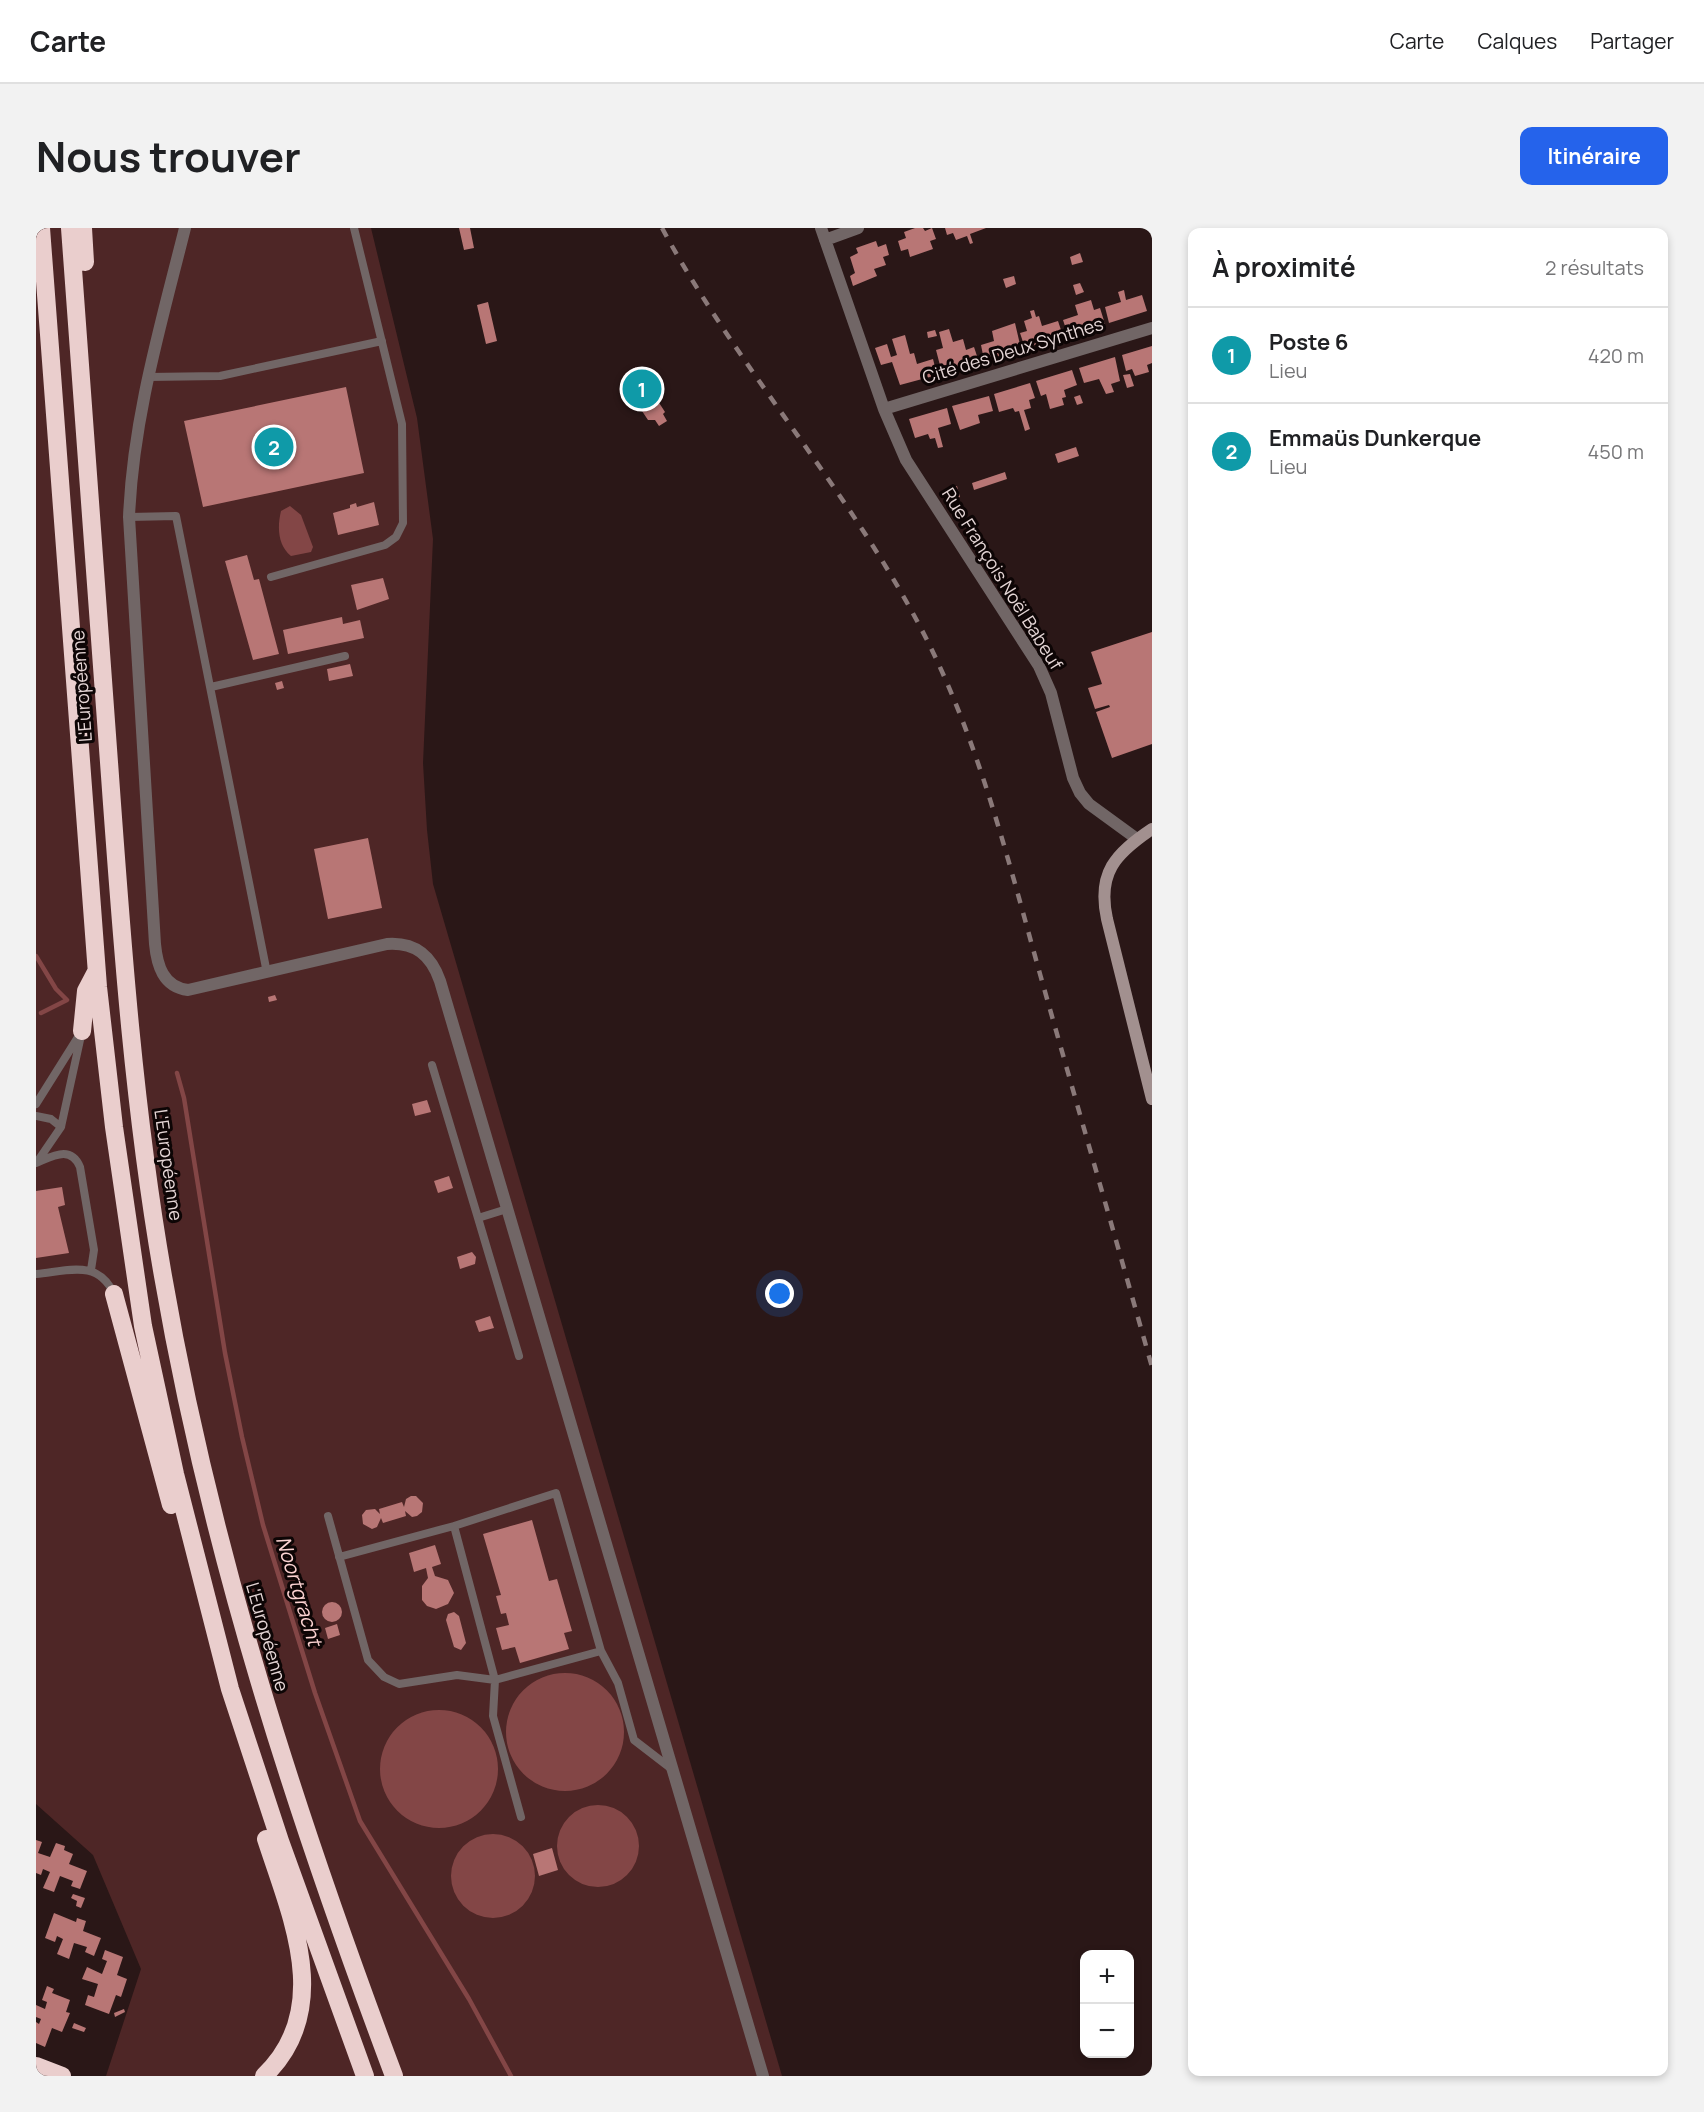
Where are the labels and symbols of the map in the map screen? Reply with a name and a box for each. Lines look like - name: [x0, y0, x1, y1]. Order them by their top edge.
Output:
- street label: Cité des Deux Synthes: [919, 311, 1106, 389]
- pin: 1: [622, 366, 662, 412]
- pin: 2: [254, 424, 294, 470]
- street label: Rue François Noël Babeuf: [937, 483, 1069, 674]
- street label: L'Européenne: [65, 629, 97, 743]
- street label: L'Européenne: [149, 1108, 189, 1222]
- your location: [765, 1279, 794, 1308]
- water label: Noortgracht: [270, 1533, 330, 1651]
- street label: L'Européenne: [241, 1580, 295, 1694]

